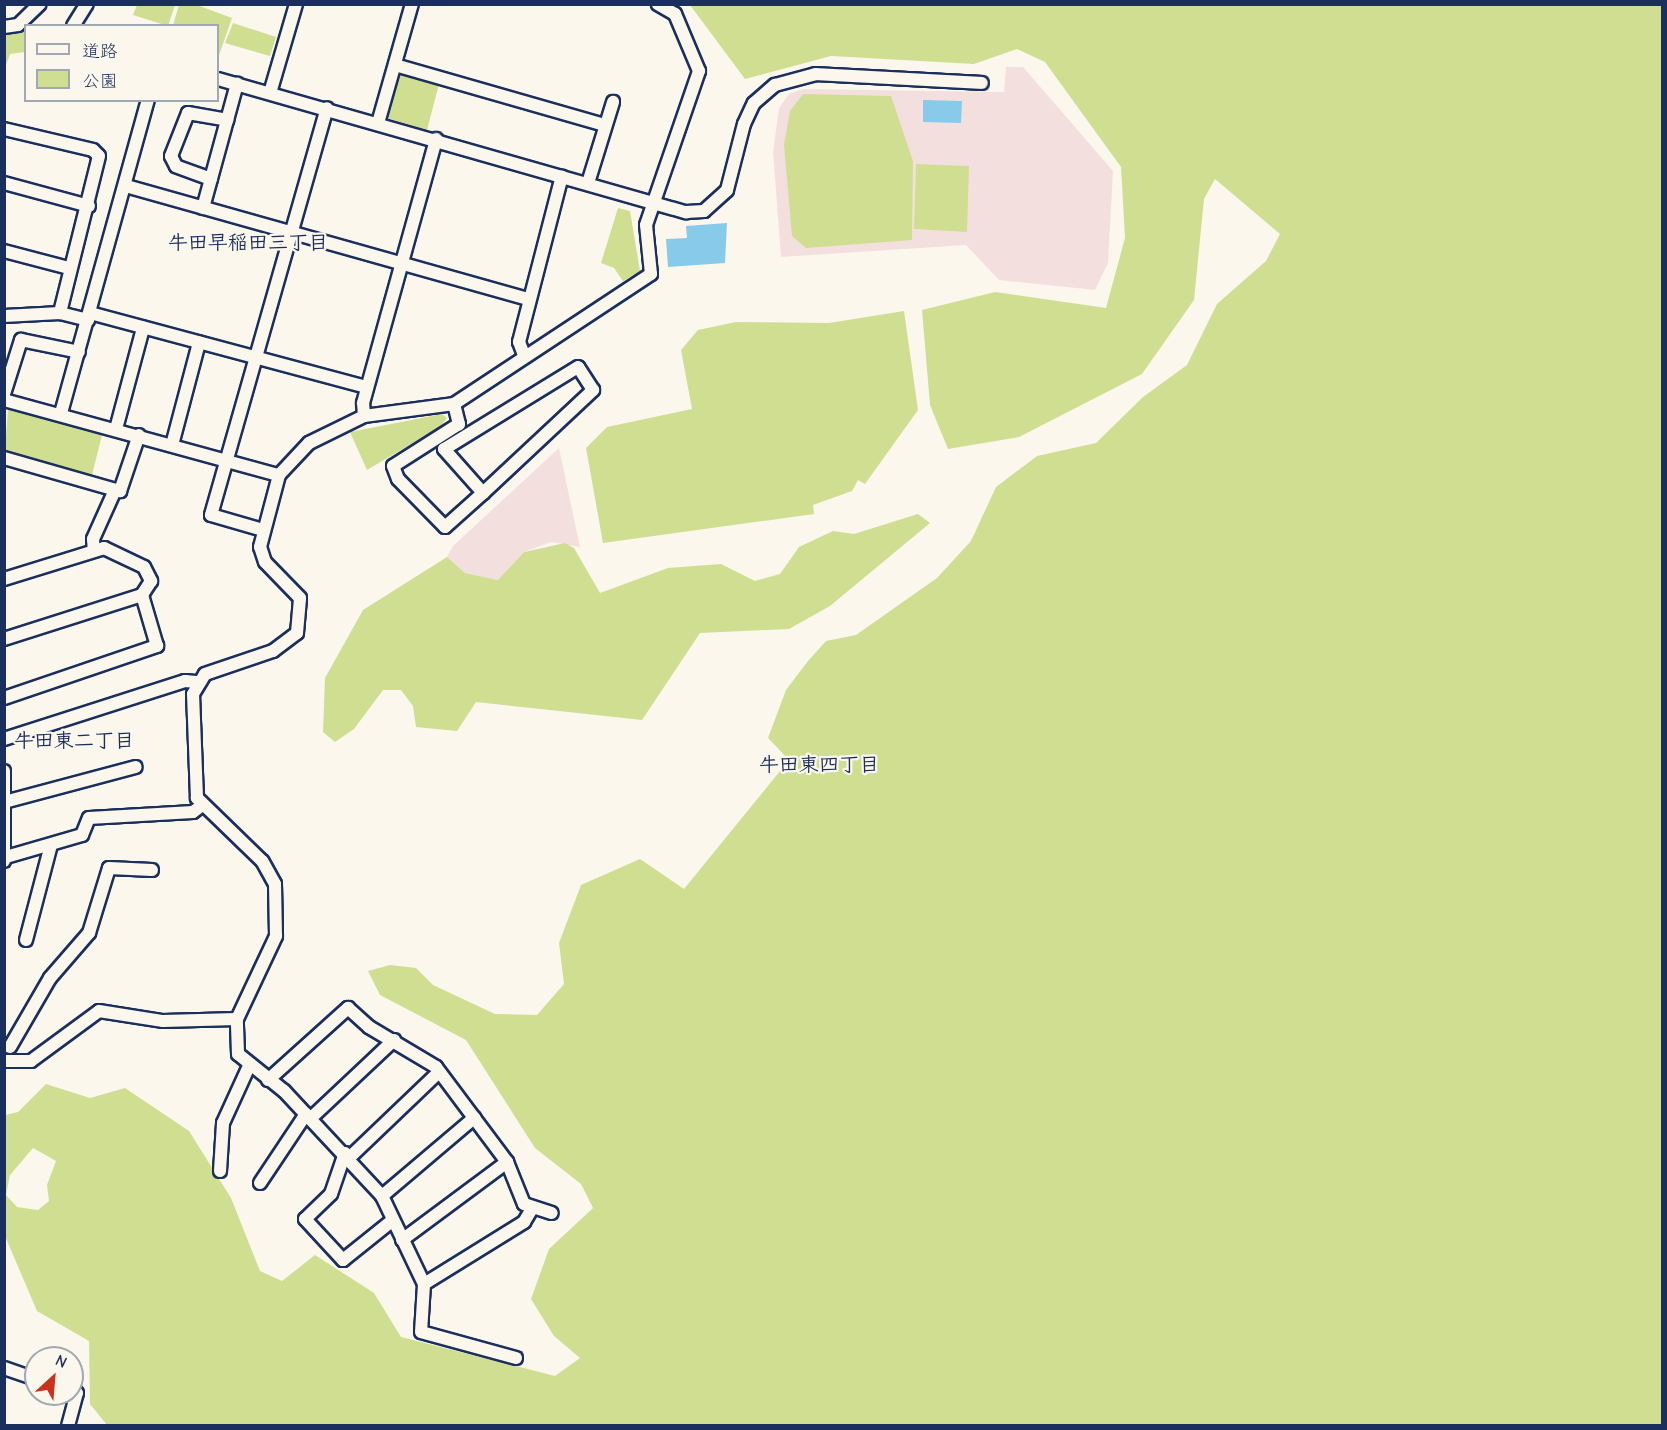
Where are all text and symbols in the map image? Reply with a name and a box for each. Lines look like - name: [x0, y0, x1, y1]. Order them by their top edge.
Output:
- legend: [24, 24, 219, 102]
- text: 道路: [82, 41, 118, 62]
- text: 公園: [82, 71, 118, 92]
- district label: 牛田早稲田三丁目: [168, 230, 328, 254]
- district label: 牛田東二丁目: [14, 728, 134, 752]
- district label: 牛田東四丁目: [759, 752, 879, 776]
- north arrow: [24, 1346, 84, 1406]
- text: N: [52, 1351, 70, 1372]

